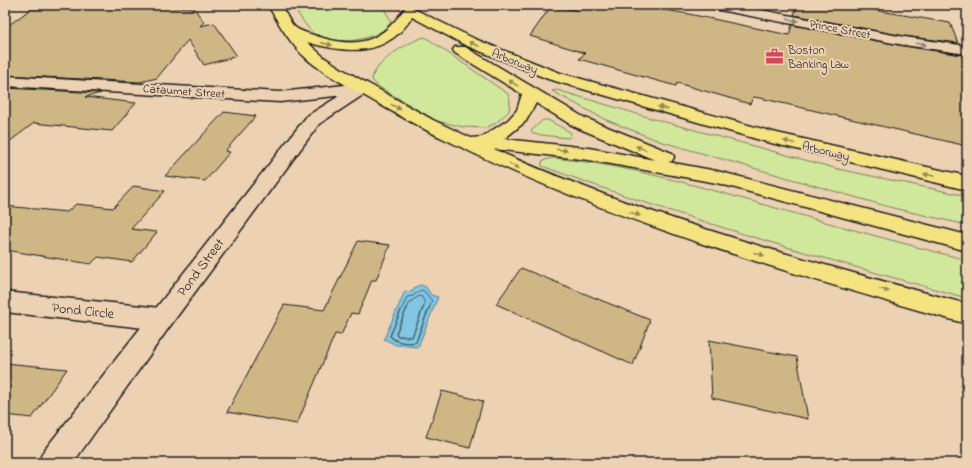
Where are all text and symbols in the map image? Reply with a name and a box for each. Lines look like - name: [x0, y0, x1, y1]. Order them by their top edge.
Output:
- street label: Prince Street: [808, 15, 872, 45]
- one-way arrow: [787, 18, 800, 24]
- one-way arrow: [321, 41, 333, 47]
- one-way arrow: [469, 41, 480, 47]
- one-way arrow: [915, 41, 927, 47]
- place label: Boston Banking Law: [787, 42, 849, 75]
- street label: Arborway: [488, 45, 541, 80]
- office icon: Boston Banking Law: [765, 47, 785, 67]
- one-way arrow: [507, 79, 519, 86]
- street label: Cataumet Street: [142, 80, 226, 104]
- one-way arrow: [390, 103, 402, 110]
- one-way arrow: [657, 105, 669, 111]
- street label: Arborway: [800, 137, 852, 168]
- one-way arrow: [783, 138, 795, 144]
- one-way arrow: [635, 144, 647, 150]
- one-way arrow: [556, 147, 568, 153]
- one-way arrow: [509, 163, 520, 169]
- one-way arrow: [923, 172, 935, 178]
- one-way arrow: [629, 211, 641, 217]
- street label: Pond Street: [172, 234, 230, 301]
- one-way arrow: [753, 251, 765, 257]
- one-way arrow: [877, 288, 890, 294]
- street label: Pond Circle: [51, 298, 116, 325]

